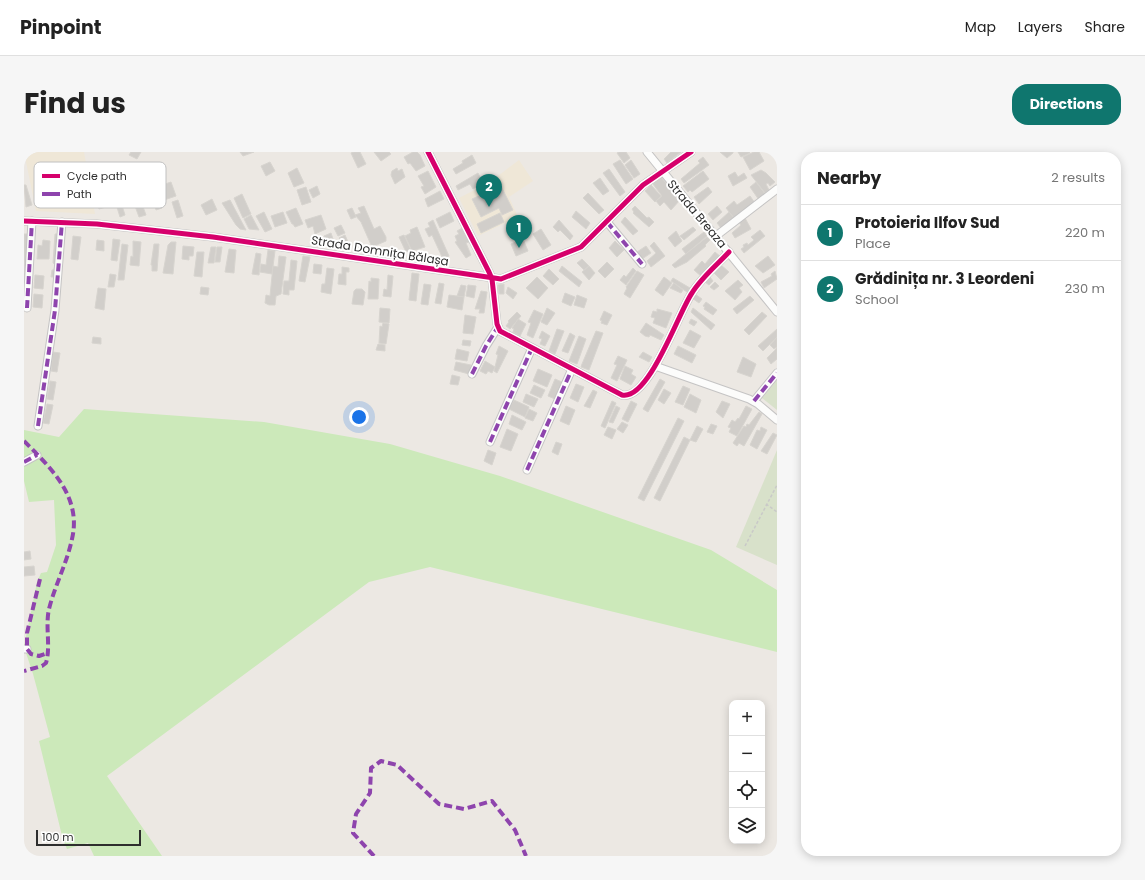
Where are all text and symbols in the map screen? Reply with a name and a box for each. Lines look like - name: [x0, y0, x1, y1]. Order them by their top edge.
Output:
- text: Pinpoint: [20, 14, 101, 41]
- text: Map: [965, 17, 996, 37]
- text: Layers: [1018, 17, 1062, 37]
- text: Share: [1084, 17, 1125, 37]
- text: Find us: [24, 84, 126, 123]
- button: Directions: [1012, 84, 1121, 125]
- legend: [34, 162, 166, 208]
- text: Nearby: [817, 166, 881, 190]
- text: Cycle path: [67, 168, 127, 184]
- text: 2 results: [1051, 168, 1105, 187]
- pin: 2: [476, 174, 502, 207]
- street label: Strada Breaza: [664, 176, 731, 251]
- text: Path: [67, 186, 92, 202]
- text: Protoieria Ilfov Sud: [855, 212, 1000, 233]
- pin: 1: [506, 215, 532, 248]
- text: 1: [828, 223, 832, 242]
- text: 220 m: [1065, 223, 1105, 242]
- street label: Strada Domnița Bălașa: [310, 231, 450, 270]
- text: Place: [855, 234, 890, 253]
- text: Grădinița nr. 3 Leordeni: [855, 268, 1034, 289]
- text: 2: [826, 279, 834, 298]
- text: 230 m: [1065, 279, 1105, 298]
- text: School: [855, 290, 899, 309]
- your location: [349, 407, 369, 427]
- map controls: [729, 700, 765, 844]
- button: +: [729, 700, 765, 736]
- button: −: [729, 736, 765, 772]
- button: locate: [729, 772, 765, 808]
- button: layers: [729, 808, 765, 844]
- scale bar: [36, 828, 141, 847]
- text: 100 m: [42, 829, 74, 845]

